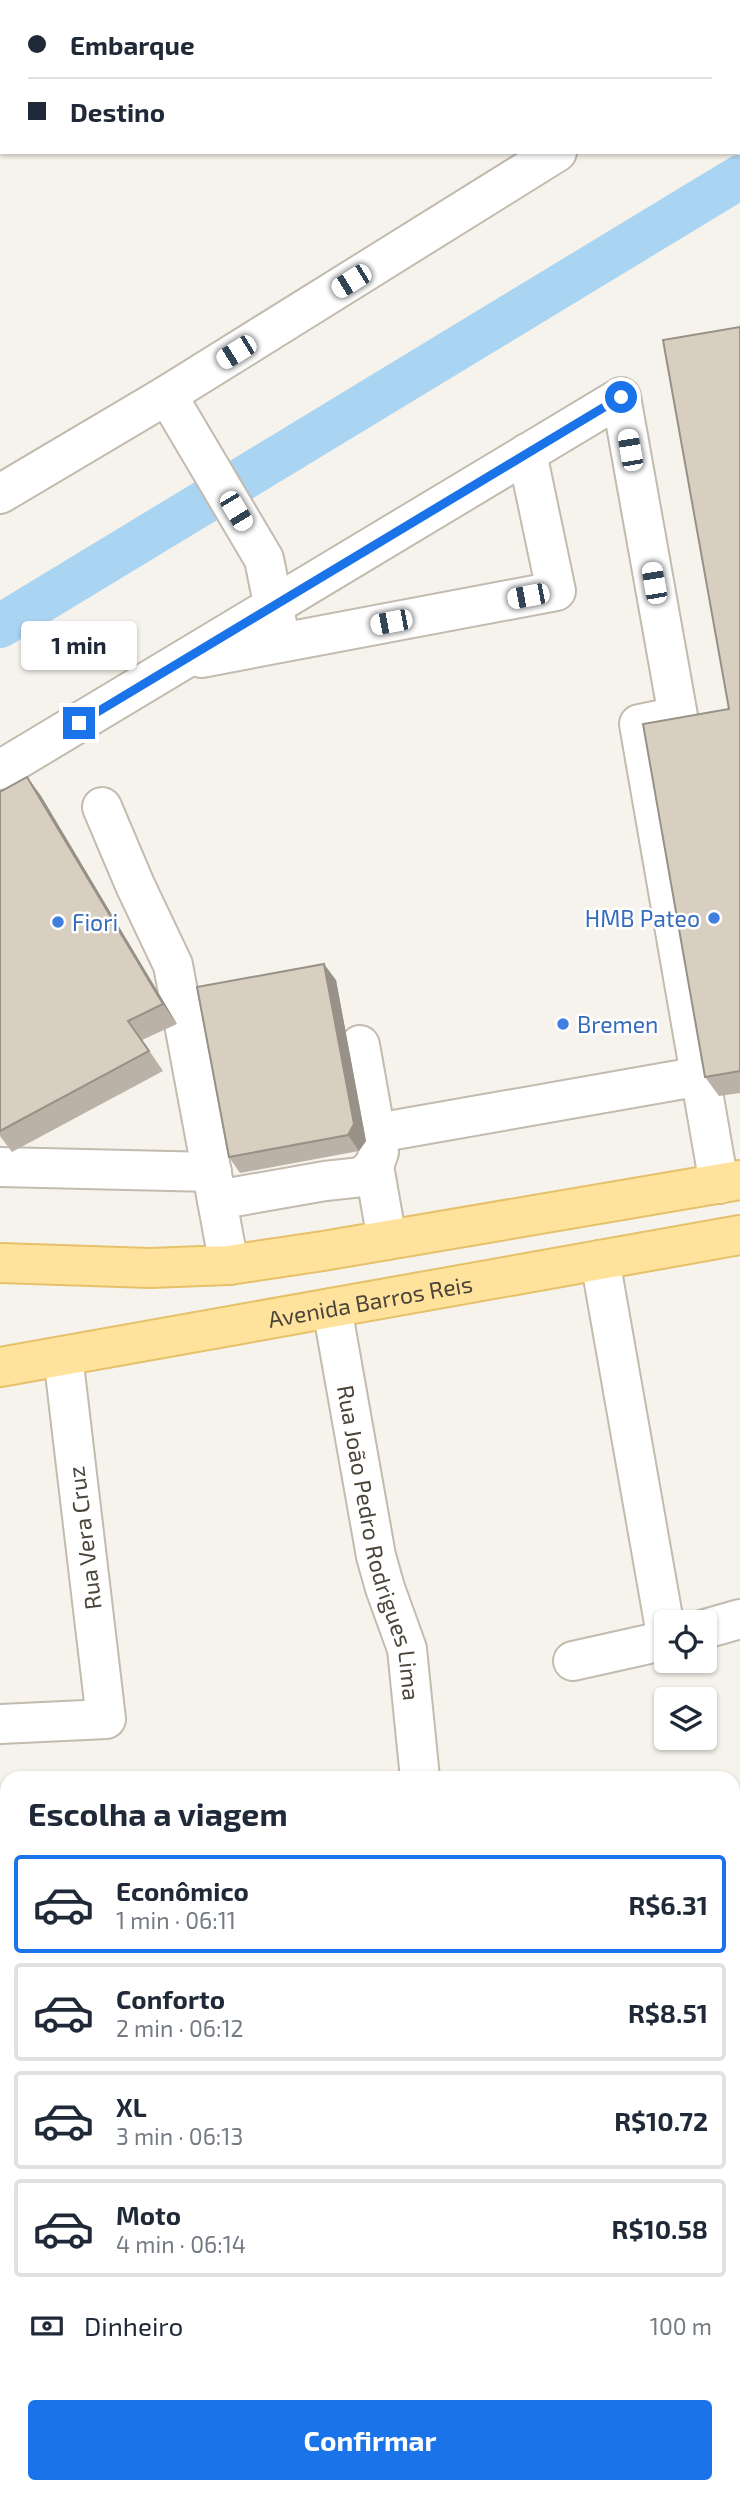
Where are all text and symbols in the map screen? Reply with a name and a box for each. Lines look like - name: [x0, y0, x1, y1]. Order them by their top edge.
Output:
- text: Embarque: [70, 29, 195, 60]
- text: Destino: [70, 96, 165, 127]
- car: [328, 261, 375, 301]
- car: [213, 332, 260, 372]
- route start: [605, 381, 637, 413]
- car: [617, 427, 644, 473]
- car: [217, 488, 256, 534]
- car: [641, 560, 668, 606]
- car: [506, 582, 551, 610]
- car: [369, 608, 414, 636]
- callout: 1 min: [21, 622, 137, 670]
- text: 1 min: [51, 631, 107, 659]
- route end: [63, 707, 95, 739]
- place label: HMB Pateo: [585, 904, 700, 932]
- place label: Fiori: [72, 908, 118, 936]
- marker: HMB Pateo: [706, 910, 722, 926]
- marker: Fiori: [50, 914, 66, 930]
- place label: Bremen: [577, 1010, 658, 1038]
- marker: Bremen: [555, 1016, 571, 1032]
- street label: Avenida Barros Reis: [266, 1269, 475, 1333]
- street label: Rua João Pedro Rodrigues Lima: [332, 1383, 426, 1702]
- street label: Rua Vera Cruz: [61, 1465, 107, 1611]
- map controls: [654, 1610, 717, 1750]
- button: locate: [654, 1610, 717, 1673]
- button: layers: [654, 1687, 717, 1750]
- text: Escolha a viagem: [28, 1794, 288, 1832]
- icon: car: [32, 1873, 95, 1936]
- text: Econômico: [116, 1875, 249, 1906]
- text: R$6.31: [628, 1889, 708, 1920]
- text: 1 min · 06:11: [116, 1906, 236, 1934]
- icon: car: [32, 1981, 95, 2044]
- text: Conforto: [116, 1983, 225, 2014]
- text: R$8.51: [628, 1997, 708, 2028]
- text: 2 min · 06:12: [116, 2014, 244, 2042]
- icon: car: [32, 2089, 95, 2152]
- text: XL: [116, 2091, 147, 2122]
- text: R$10.72: [614, 2105, 708, 2136]
- text: 3 min · 06:13: [116, 2122, 243, 2150]
- icon: car: [32, 2197, 95, 2260]
- text: Moto: [116, 2199, 181, 2230]
- text: R$10.58: [612, 2213, 708, 2244]
- text: 4 min · 06:14: [116, 2230, 246, 2258]
- icon: cash: [28, 2307, 66, 2345]
- text: Dinheiro: [84, 2310, 183, 2341]
- text: 100 m: [650, 2312, 712, 2340]
- button: Confirmar: [28, 2400, 712, 2480]

